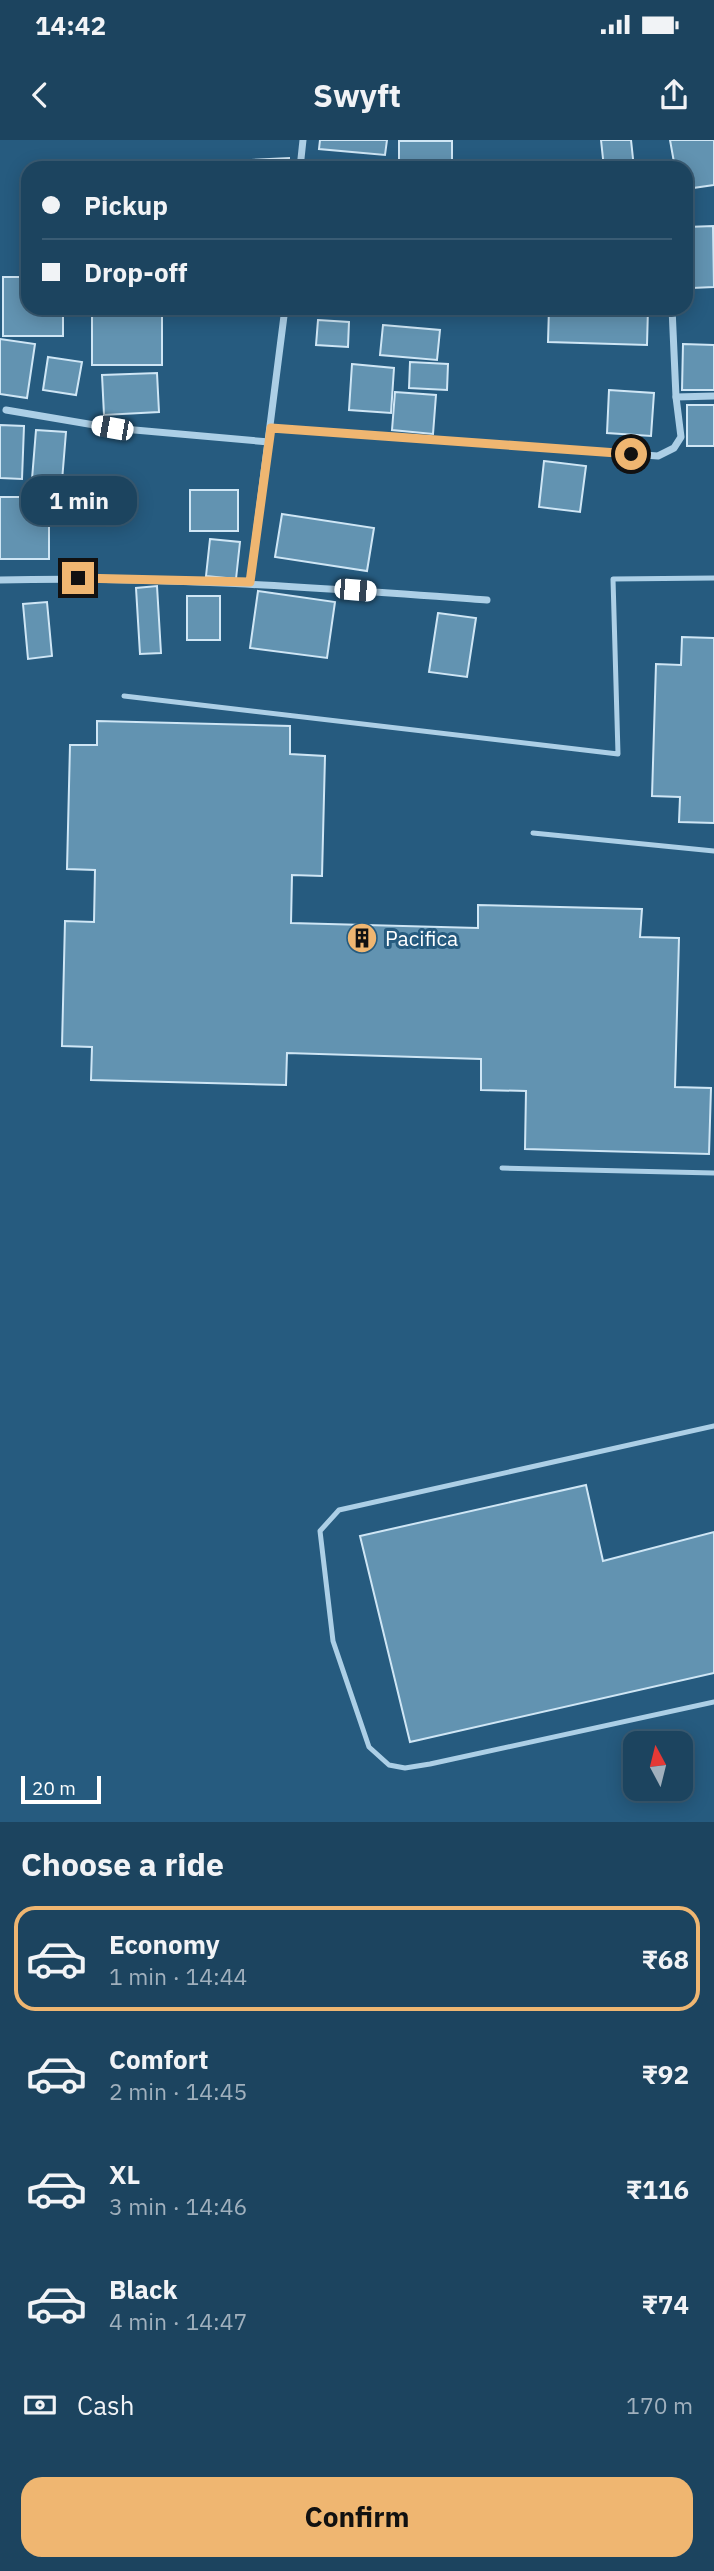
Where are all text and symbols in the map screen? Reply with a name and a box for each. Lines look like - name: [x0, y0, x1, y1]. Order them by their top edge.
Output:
- text: 14:42: [35, 8, 106, 42]
- text: Swyft: [313, 74, 401, 116]
- icon: back: [21, 76, 59, 114]
- icon: share: [655, 76, 693, 114]
- text: Pickup: [84, 188, 168, 222]
- text: Drop-off: [84, 255, 187, 289]
- car: [90, 414, 135, 442]
- route start: [615, 438, 647, 470]
- callout: 1 min: [20, 476, 136, 526]
- text: 1 min: [49, 485, 109, 515]
- route end: [62, 562, 94, 594]
- car: [334, 578, 377, 602]
- building icon: Pacifica: [345, 921, 379, 955]
- place label: Pacifica: [385, 924, 458, 952]
- north arrow: [623, 1731, 693, 1801]
- map controls: [623, 1731, 693, 1801]
- scale bar: [21, 1773, 102, 1805]
- text: 20 m: [32, 1776, 76, 1800]
- text: Choose a ride: [21, 1843, 224, 1885]
- icon: car: [25, 1927, 88, 1990]
- text: Economy: [109, 1927, 220, 1961]
- text: ₹68: [641, 1942, 689, 1976]
- text: 1 min · 14:44: [109, 1961, 247, 1991]
- icon: car: [25, 2042, 88, 2105]
- text: Comfort: [109, 2042, 208, 2076]
- text: ₹92: [641, 2057, 689, 2091]
- text: 2 min · 14:45: [109, 2076, 247, 2106]
- icon: car: [25, 2157, 88, 2220]
- text: XL: [109, 2157, 140, 2191]
- text: ₹116: [626, 2172, 689, 2206]
- text: 3 min · 14:46: [109, 2191, 247, 2221]
- icon: car: [25, 2272, 88, 2335]
- text: Black: [109, 2272, 177, 2306]
- text: ₹74: [641, 2287, 689, 2321]
- text: 4 min · 14:47: [109, 2306, 247, 2336]
- icon: cash: [21, 2386, 59, 2424]
- text: Cash: [77, 2388, 134, 2422]
- text: 170 m: [626, 2390, 693, 2420]
- button: Confirm: [21, 2477, 693, 2557]

